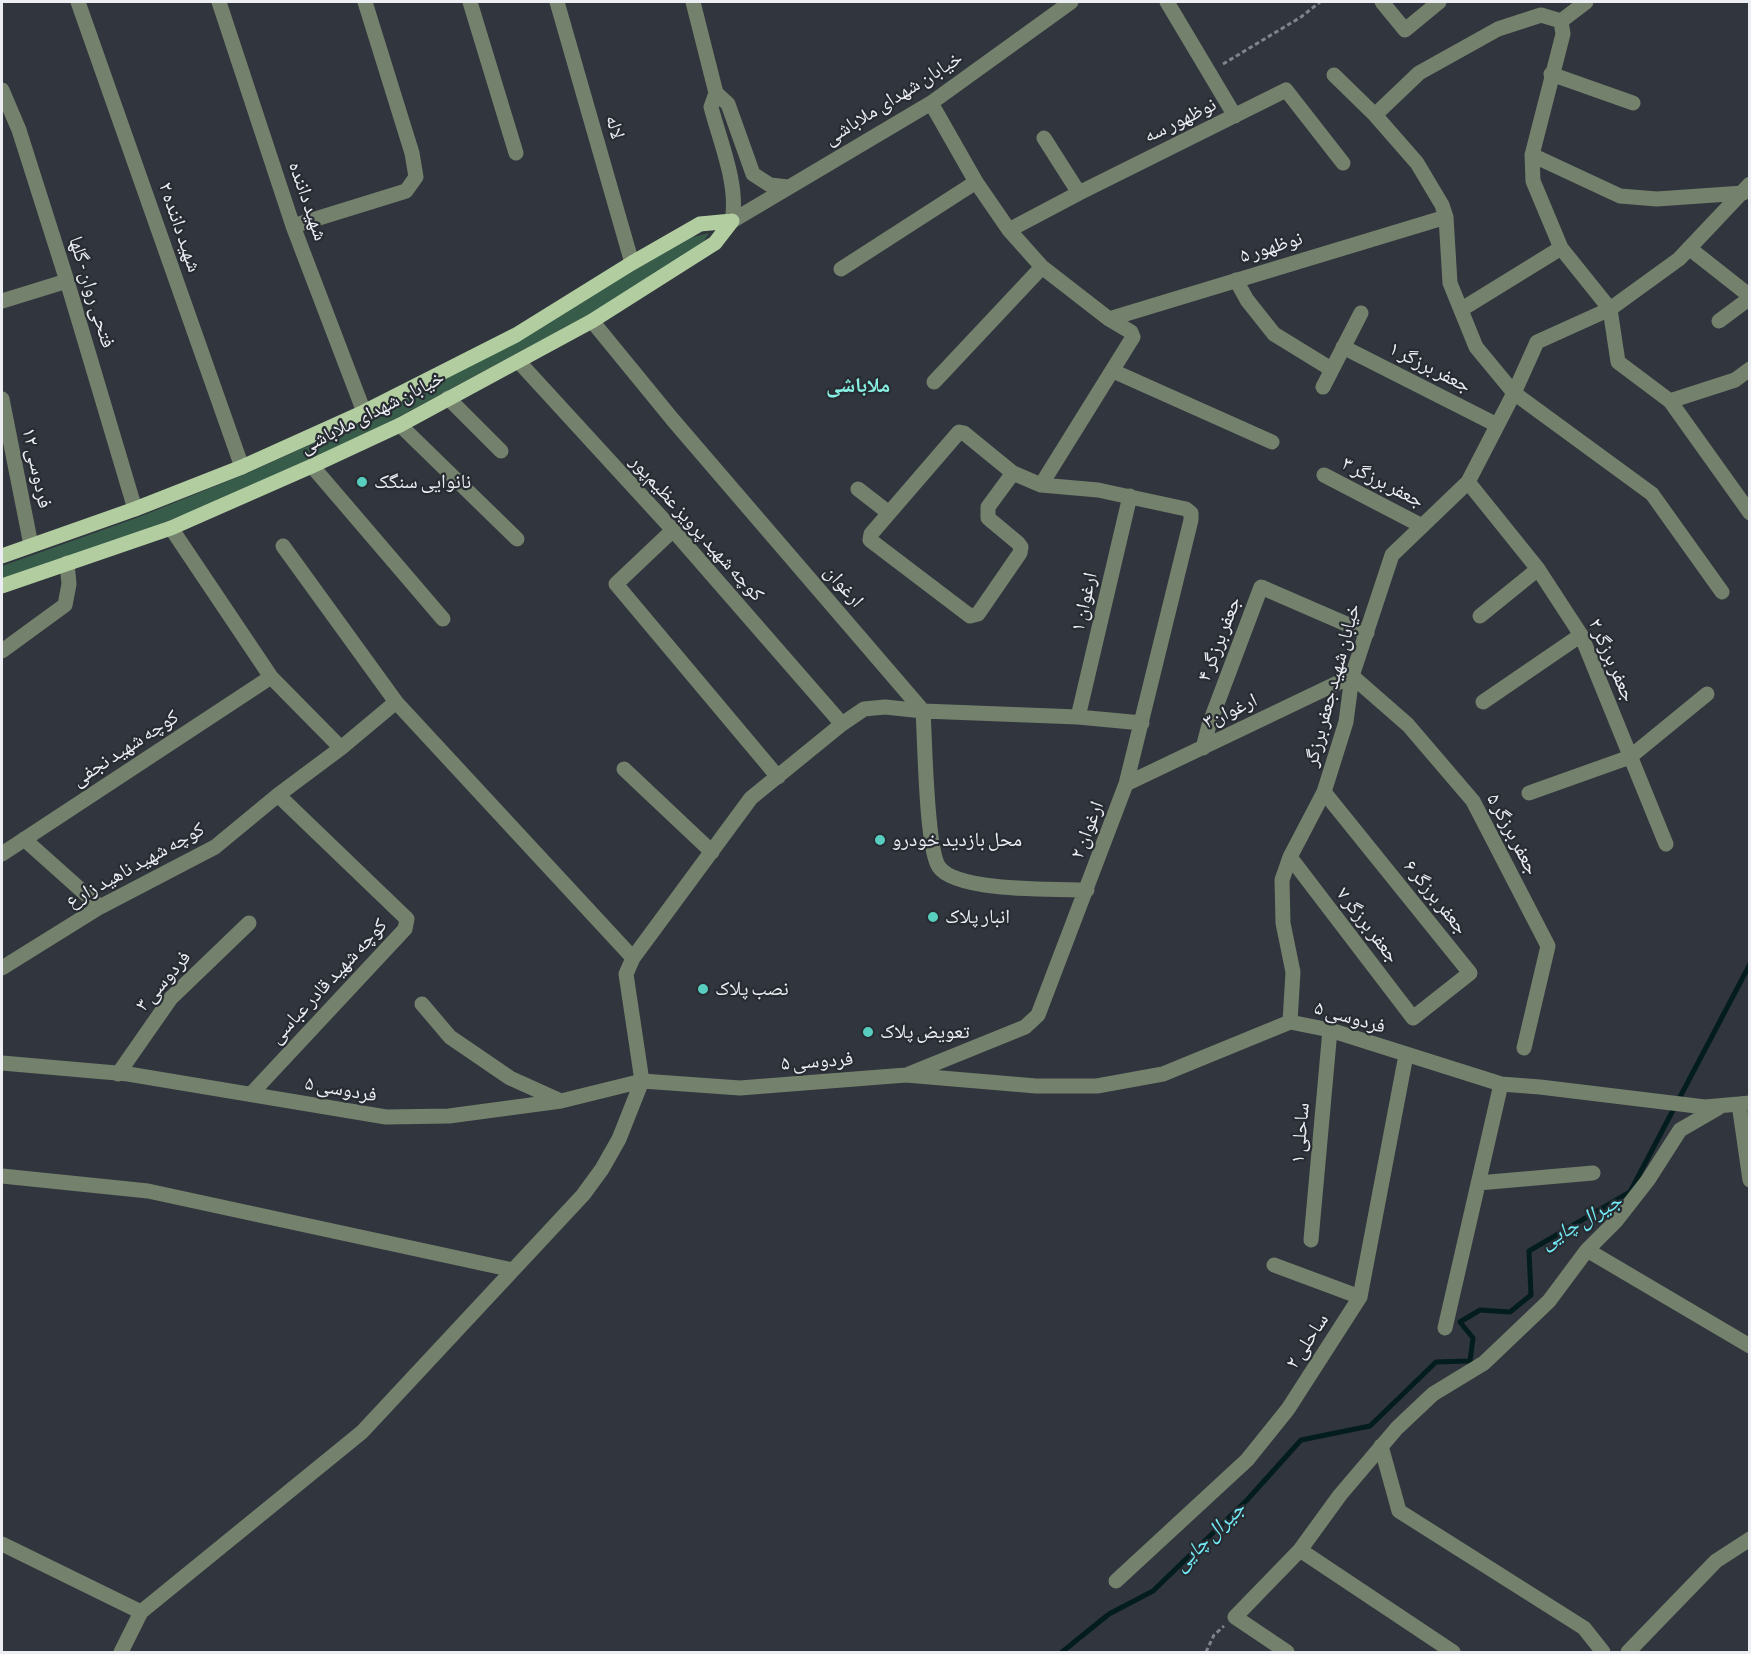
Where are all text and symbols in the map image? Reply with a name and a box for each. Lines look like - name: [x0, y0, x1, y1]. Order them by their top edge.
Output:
- street label: خیابان شهدای ملاباشی: [819, 46, 967, 150]
- street label: نوظهور سه: [1140, 92, 1220, 148]
- street label: لاله: [600, 112, 630, 142]
- street label: شهید داننده: [283, 158, 333, 244]
- street label: شهید داننده ۲: [153, 179, 207, 275]
- street label: نوظهور ۵: [1237, 226, 1305, 268]
- street label: فتحی روان - گلها: [64, 233, 120, 351]
- street label: جعفر برزگر ۱: [1385, 336, 1475, 398]
- street label: خیابان شهدای ملاباشی: [296, 365, 448, 459]
- district label: ملاباشی: [826, 372, 890, 398]
- street label: فردوسی ۱۲: [17, 426, 57, 510]
- street label: کوچه شهید پرویز عظیم‌پور: [625, 450, 769, 606]
- street label: جعفر برزگر ۳: [1338, 451, 1428, 513]
- place label: نانوایی سنگک: [374, 470, 471, 494]
- marker: نانوایی سنگک: [355, 475, 369, 489]
- street label: ارغوان: [819, 560, 869, 612]
- street label: ارغوان ۱: [1066, 570, 1102, 634]
- street label: جعفر برزگر ۴: [1192, 593, 1246, 685]
- street label: خیابان شهید جعفر برزگر: [1299, 601, 1365, 769]
- street label: جعفر برزگر ۲: [1583, 614, 1641, 706]
- street label: ارغوان۳: [1199, 688, 1261, 734]
- street label: کوچه شهید نجفی: [67, 705, 183, 791]
- street label: جعفر برزگر ۵: [1482, 789, 1544, 879]
- street label: ارغوان ۲: [1065, 798, 1109, 862]
- street label: کوچه شهید ناهید زارع: [61, 817, 209, 913]
- place label: محل بازدید خودرو: [892, 828, 1022, 852]
- marker: محل بازدید خودرو: [873, 833, 887, 847]
- street label: جعفر برزگر ۶: [1399, 855, 1473, 939]
- street label: جعفر برزگر ۷: [1331, 883, 1405, 967]
- place label: انبار پلاک: [945, 905, 1010, 929]
- marker: انبار پلاک: [926, 910, 940, 924]
- street label: کوچه شهید قادر عباسی: [264, 913, 392, 1049]
- street label: فردوسی ۳: [130, 946, 196, 1016]
- place label: نصب پلاک: [715, 977, 789, 1001]
- marker: نصب پلاک: [696, 982, 710, 996]
- street label: فردوسی ۵: [1312, 995, 1388, 1039]
- place label: تعویض پلاک: [880, 1020, 970, 1044]
- marker: تعویض پلاک: [861, 1025, 875, 1039]
- street label: فردوسی ۵: [780, 1046, 854, 1076]
- street label: فردوسی ۵: [303, 1071, 379, 1107]
- street label: ساحلی ۱: [1285, 1101, 1315, 1165]
- water label: جیرال چایی: [1536, 1188, 1626, 1254]
- street label: ساحلی ۲: [1280, 1309, 1334, 1373]
- water label: جیرال چایی: [1168, 1496, 1250, 1576]

